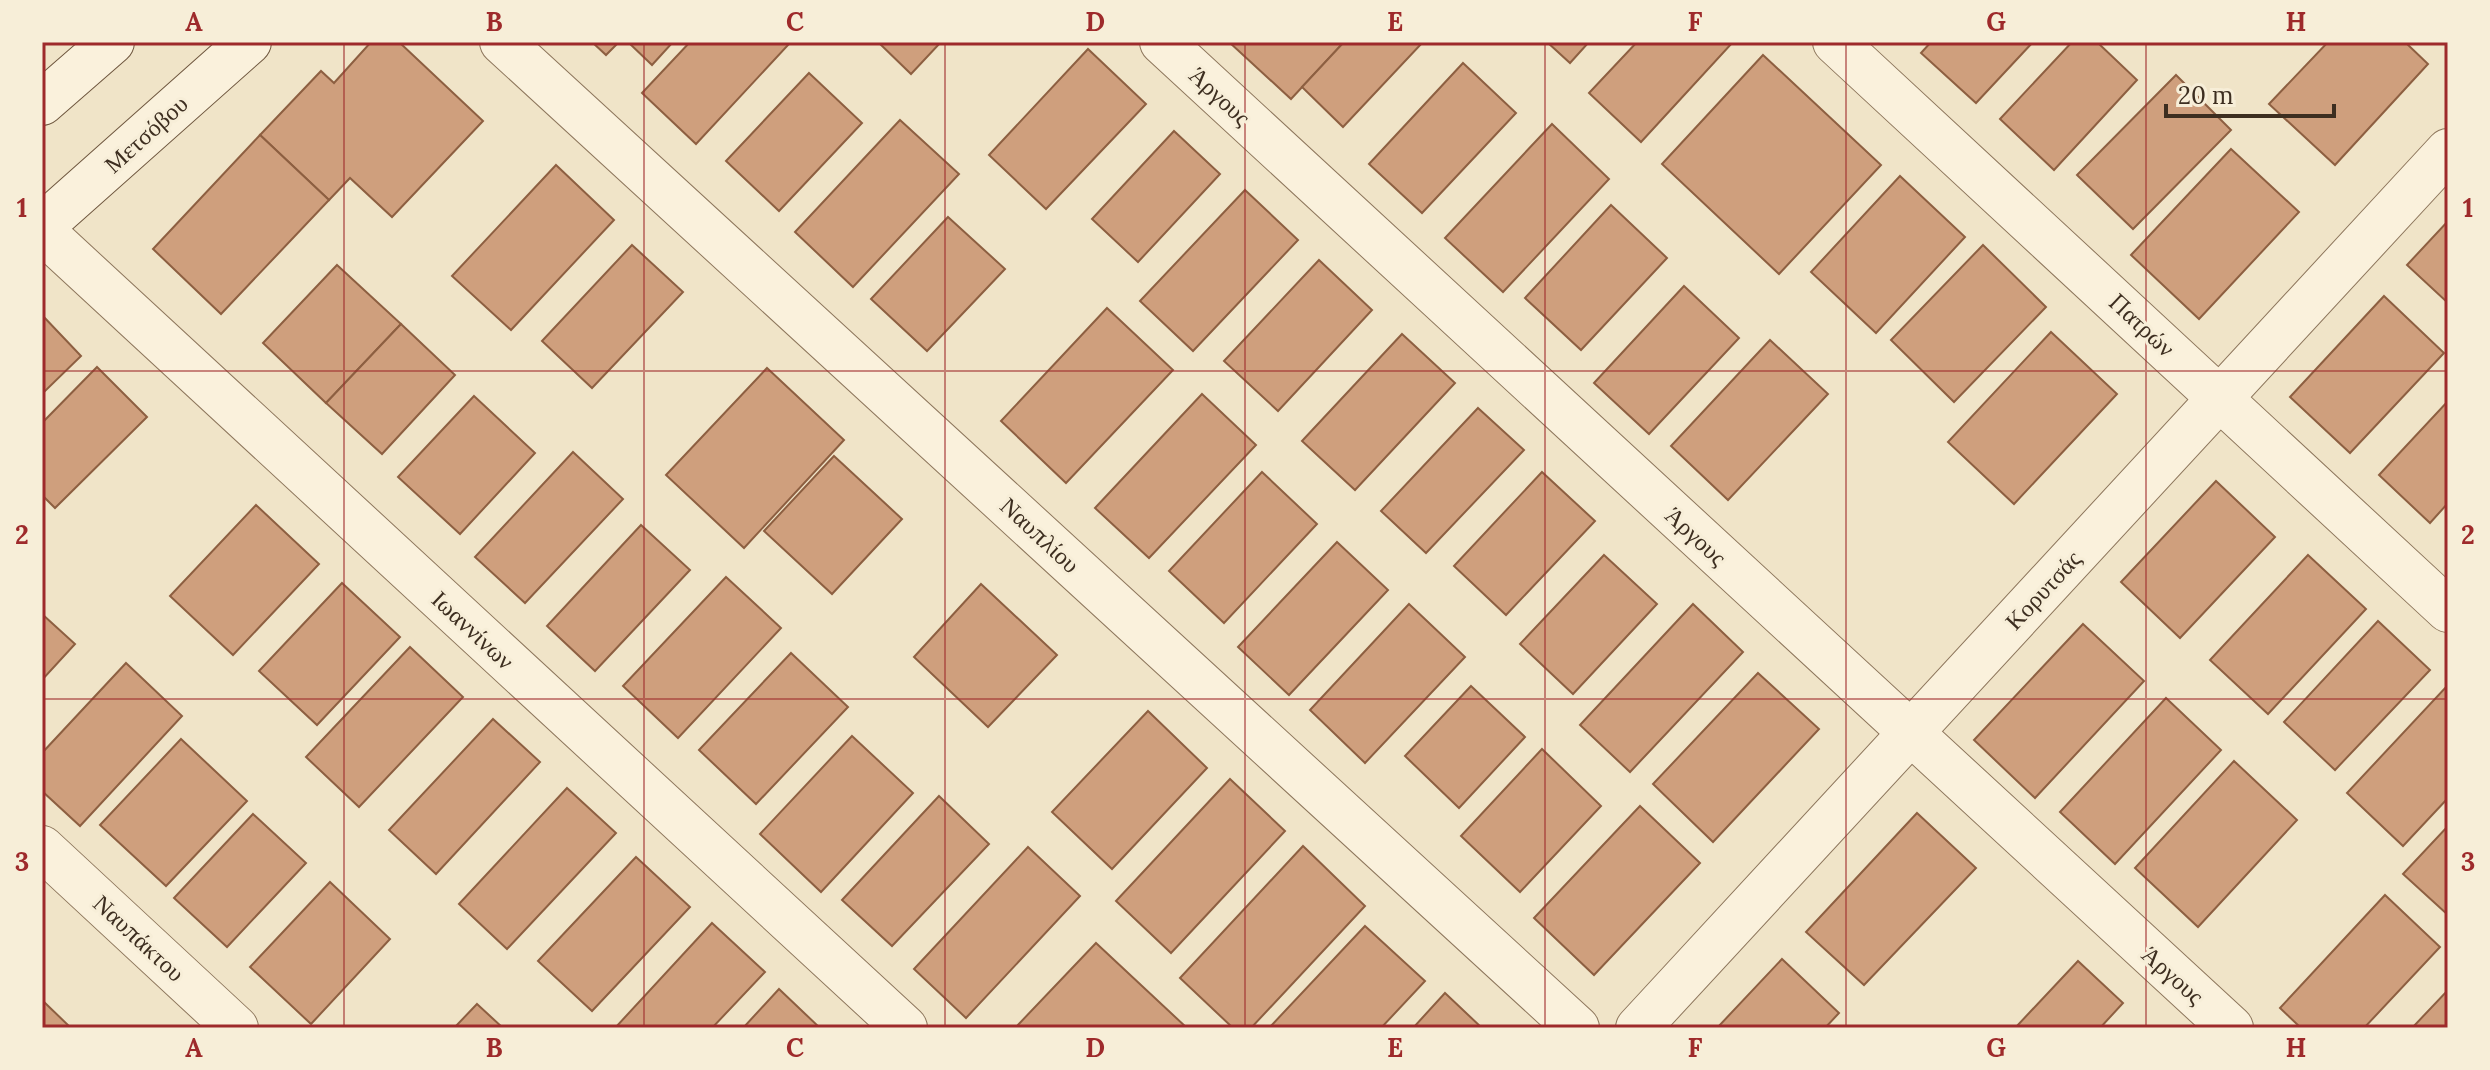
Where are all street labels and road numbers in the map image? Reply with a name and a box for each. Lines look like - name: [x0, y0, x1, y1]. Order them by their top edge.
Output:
- street label: Άργους: [1183, 60, 1258, 133]
- street label: Μετσόβου: [98, 88, 194, 180]
- street label: Πατρών: [2103, 287, 2182, 363]
- street label: Ναυπλίου: [994, 490, 1086, 580]
- street label: Άργους: [1659, 500, 1734, 573]
- street label: Κορυτσάς: [1998, 543, 2088, 636]
- street label: Ιωαννίνων: [425, 584, 521, 676]
- street label: Ναυπάκτου: [87, 888, 191, 988]
- street label: Άργους: [2135, 939, 2211, 1011]

